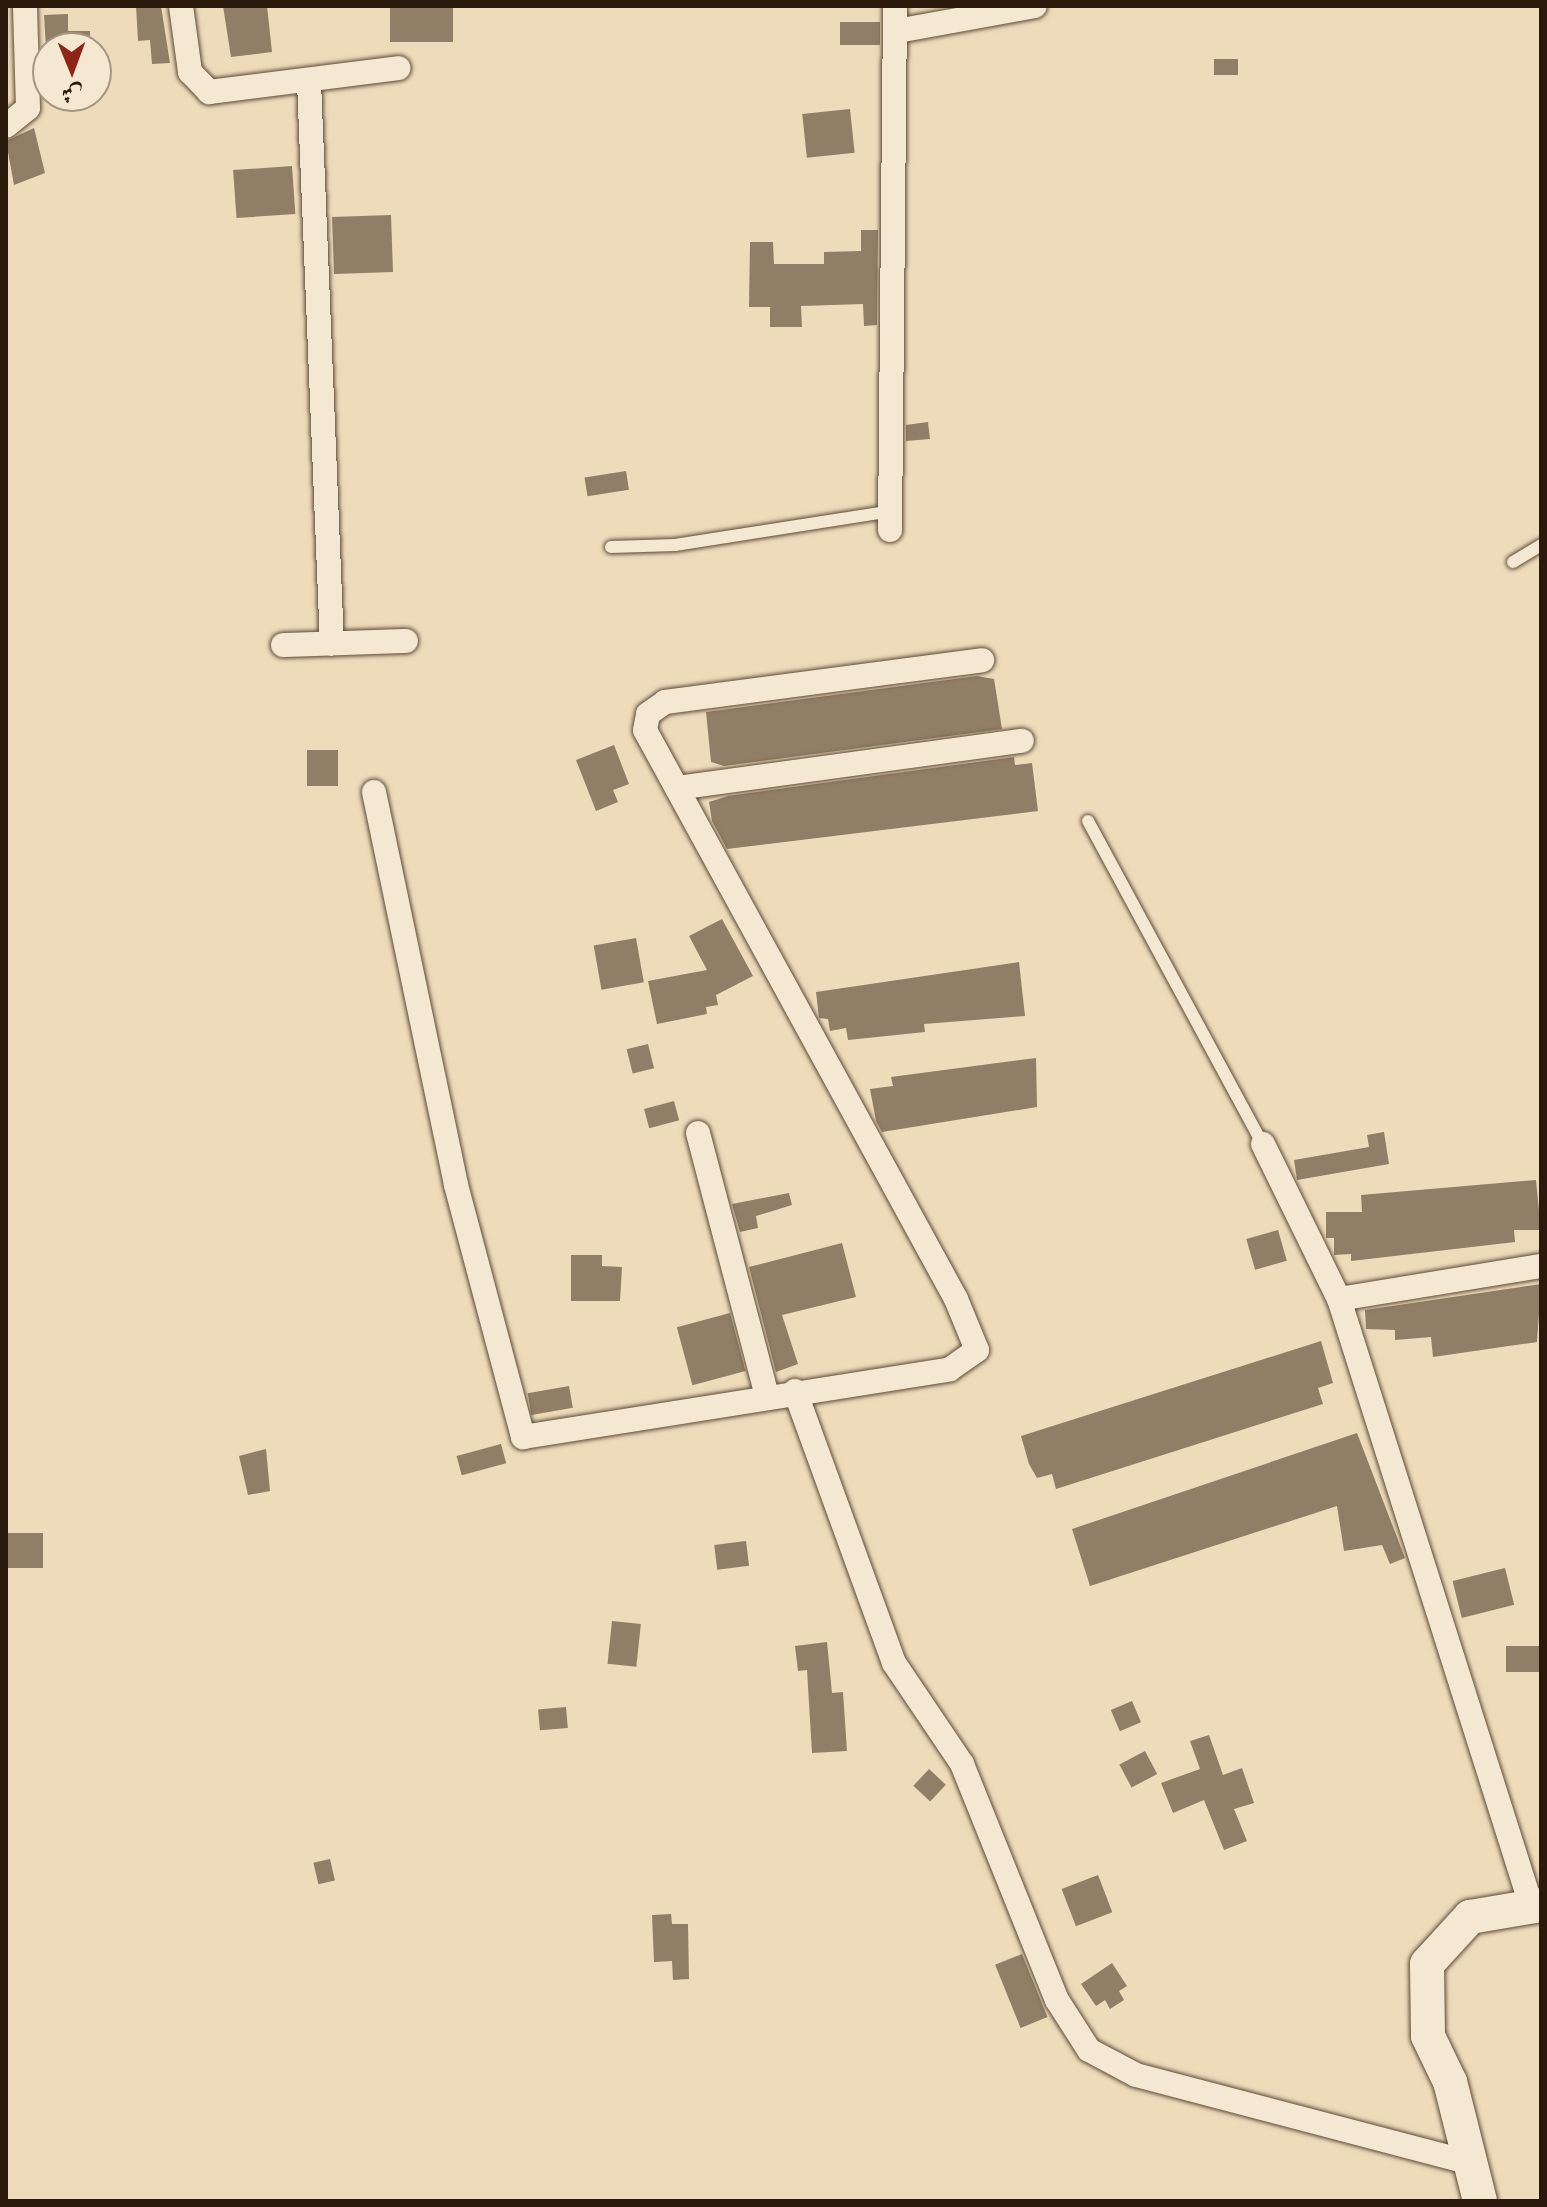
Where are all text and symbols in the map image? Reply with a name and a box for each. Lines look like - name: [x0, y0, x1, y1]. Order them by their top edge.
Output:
- north arrow: [32, 32, 112, 112]
- text: ش: [61, 81, 84, 107]

